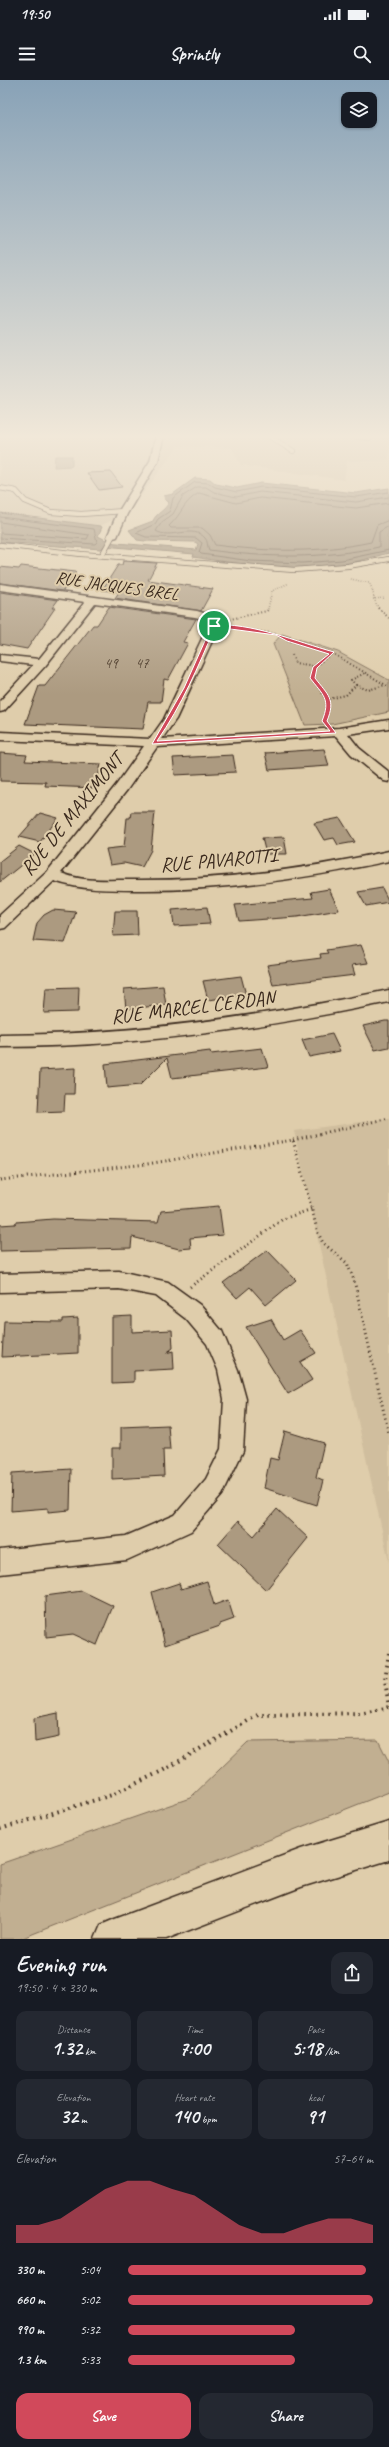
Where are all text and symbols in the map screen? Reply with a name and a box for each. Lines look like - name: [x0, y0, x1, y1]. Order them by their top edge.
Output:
- text: 19:50: [20, 5, 50, 24]
- icon: menu: [16, 43, 38, 65]
- text: Sprintly: [170, 43, 219, 65]
- icon: search: [351, 43, 373, 65]
- map controls: [341, 92, 377, 128]
- button: layers: [341, 92, 377, 128]
- street label: RUE JACQUES BREL: [54, 567, 180, 605]
- pin: [197, 609, 231, 643]
- icon: arrive: [203, 615, 225, 637]
- house number: 49: [104, 654, 119, 673]
- house number: 47: [135, 654, 150, 673]
- street label: RUE DE MAXIMONT: [15, 745, 131, 880]
- street label: RUE PAVAROTTI: [159, 842, 283, 878]
- street label: RUE MARCEL CERDAN: [110, 984, 279, 1029]
- text: Evening run: [16, 1951, 106, 1979]
- button: share: [331, 1952, 373, 1994]
- text: 19:50 · 4 × 330 m: [16, 1980, 97, 1996]
- text: Distance: [57, 2022, 90, 2036]
- text: Time: [186, 2022, 203, 2036]
- text: Pace: [307, 2022, 324, 2036]
- text: 1.32: [51, 2036, 82, 2061]
- text: 7:00: [179, 2036, 210, 2061]
- text: 5:18: [292, 2036, 322, 2061]
- text: km: [82, 2044, 96, 2058]
- text: /km: [322, 2044, 339, 2058]
- text: Elevation: [57, 2090, 90, 2104]
- text: Heart rate: [174, 2090, 215, 2104]
- text: kcal: [308, 2090, 323, 2104]
- text: 32: [60, 2104, 78, 2129]
- text: 140: [172, 2104, 199, 2129]
- text: 91: [307, 2104, 324, 2129]
- text: m: [78, 2112, 87, 2126]
- text: bpm: [199, 2112, 217, 2126]
- text: Elevation: [16, 2151, 56, 2167]
- text: 57–64 m: [333, 2151, 373, 2167]
- text: 330 m: [16, 2262, 44, 2278]
- text: 5:04: [80, 2262, 100, 2278]
- text: 660 m: [16, 2292, 45, 2308]
- text: 5:02: [80, 2292, 100, 2308]
- text: 990 m: [16, 2322, 44, 2338]
- text: 5:32: [80, 2322, 100, 2338]
- text: 1.3 km: [16, 2352, 46, 2368]
- text: 5:33: [80, 2352, 100, 2368]
- button: Save: [16, 2393, 191, 2439]
- button: Share: [199, 2393, 373, 2439]

